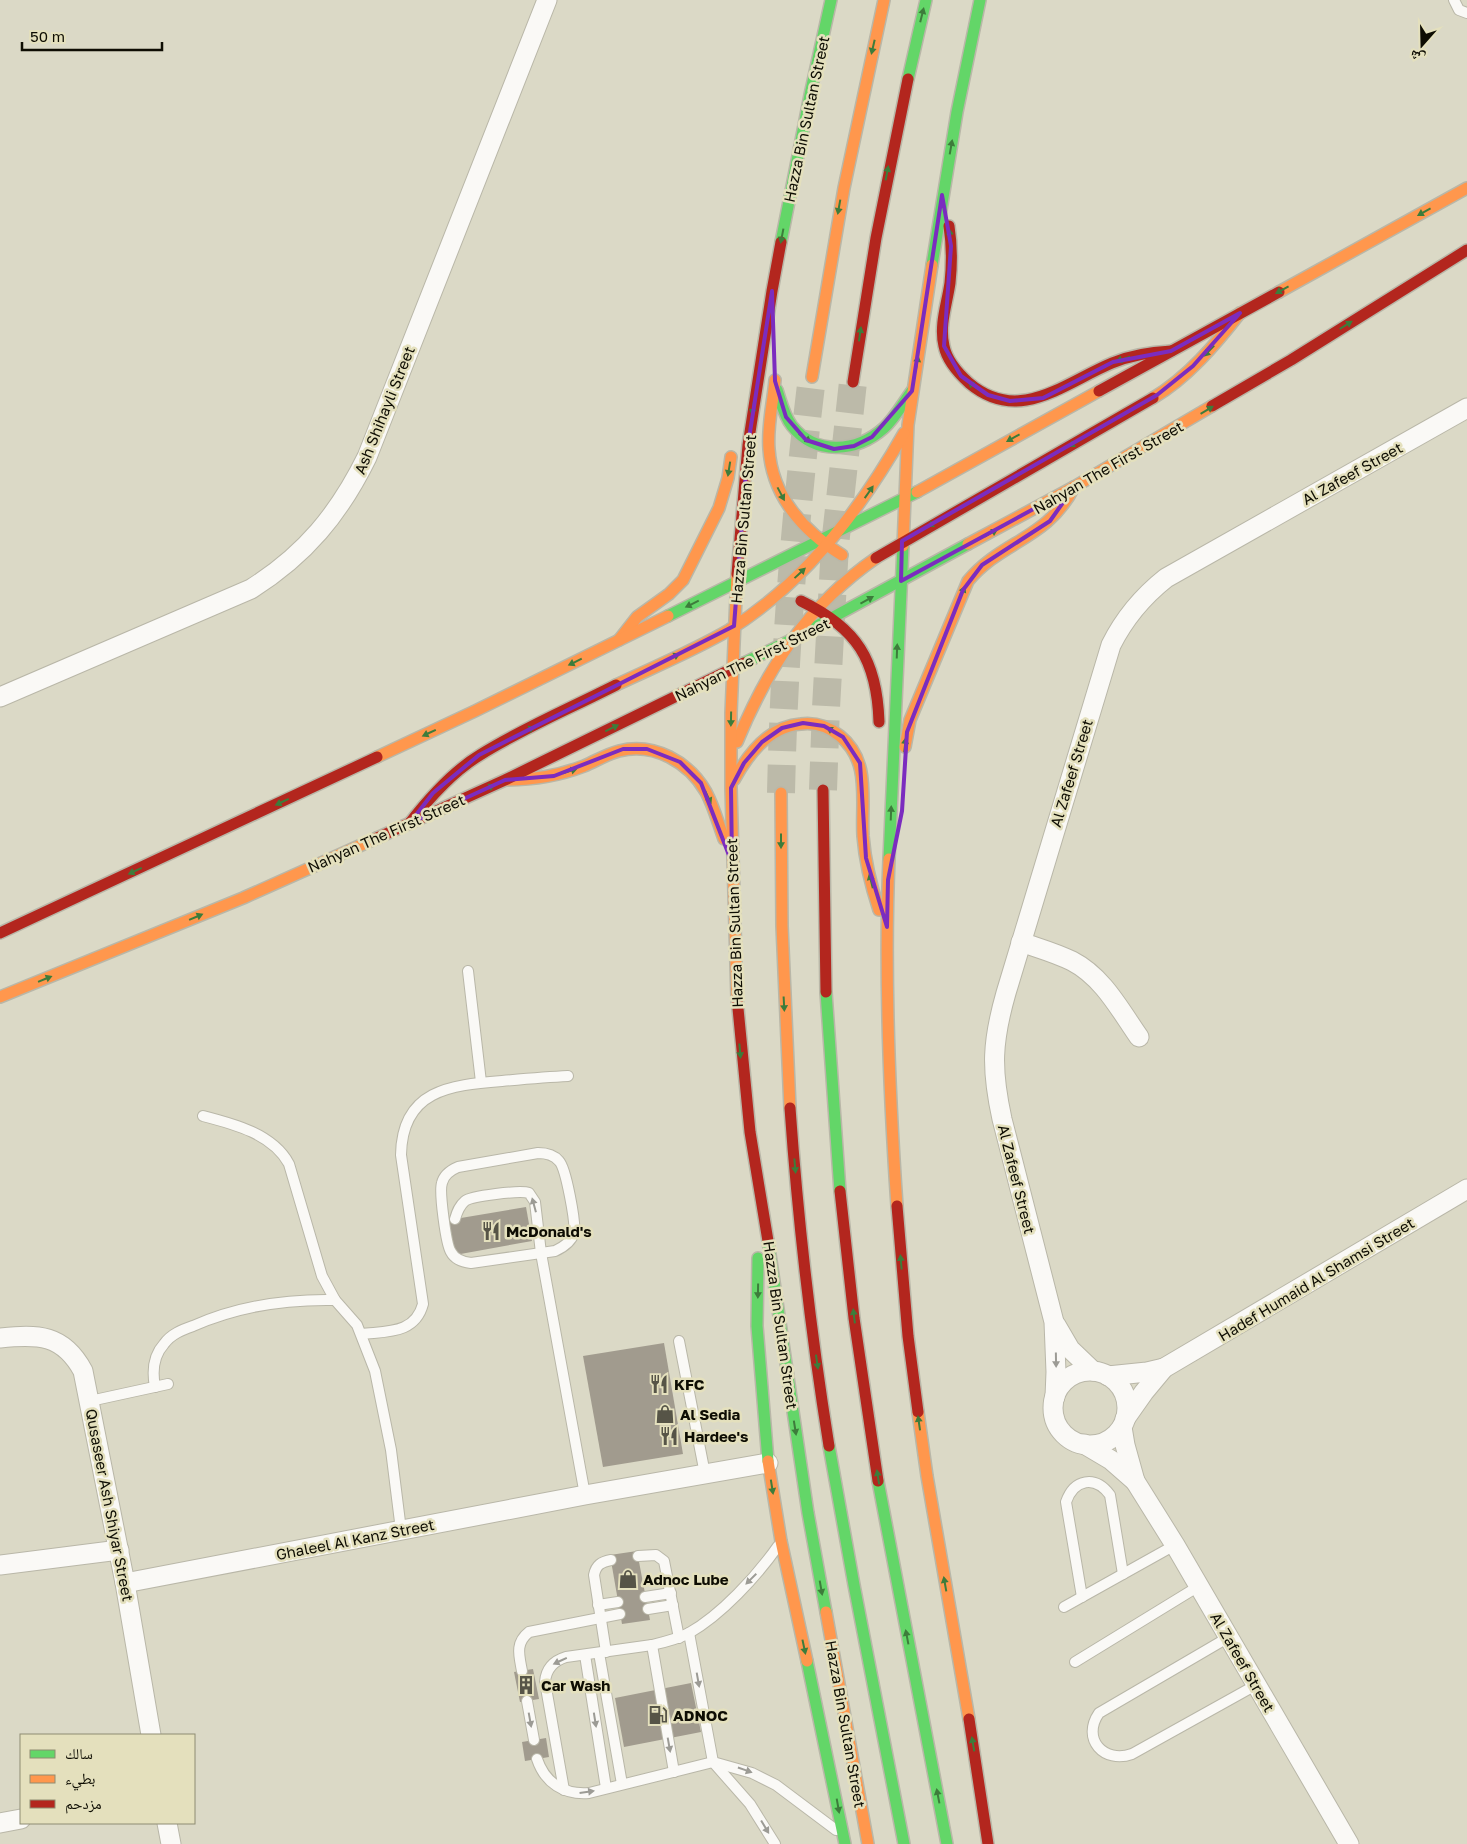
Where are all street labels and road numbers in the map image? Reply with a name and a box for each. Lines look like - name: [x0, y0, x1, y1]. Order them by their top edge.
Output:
- street label: Hazza Bin Sultan Street: [780, 34, 832, 204]
- street label: Ash Shihayli Street: [350, 343, 418, 477]
- street label: Nahyan The First Street: [1030, 417, 1186, 517]
- street label: Hazza Bin Sultan Street: [727, 434, 759, 604]
- street label: Al Zafeef Street: [1299, 438, 1405, 508]
- street label: Nahyan The First Street: [672, 614, 832, 704]
- street label: Al Zafeef Street: [1046, 717, 1096, 829]
- street label: Nahyan The First Street: [305, 790, 467, 876]
- street label: Hazza Bin Sultan Street: [722, 838, 746, 1008]
- street label: Al Zafeef Street: [995, 1122, 1039, 1236]
- street label: Hadef Humaid Al Shamsi Street: [1215, 1213, 1417, 1345]
- street label: Hazza Bin Sultan Street: [760, 1240, 802, 1410]
- street label: Qusaseer Ash Shiyar Street: [82, 1407, 138, 1603]
- street label: Ghaleel Al Kanz Street: [274, 1515, 436, 1563]
- street label: Al Zafeef Street: [1207, 1609, 1279, 1715]
- street label: Hazza Bin Sultan Street: [822, 1639, 870, 1809]

